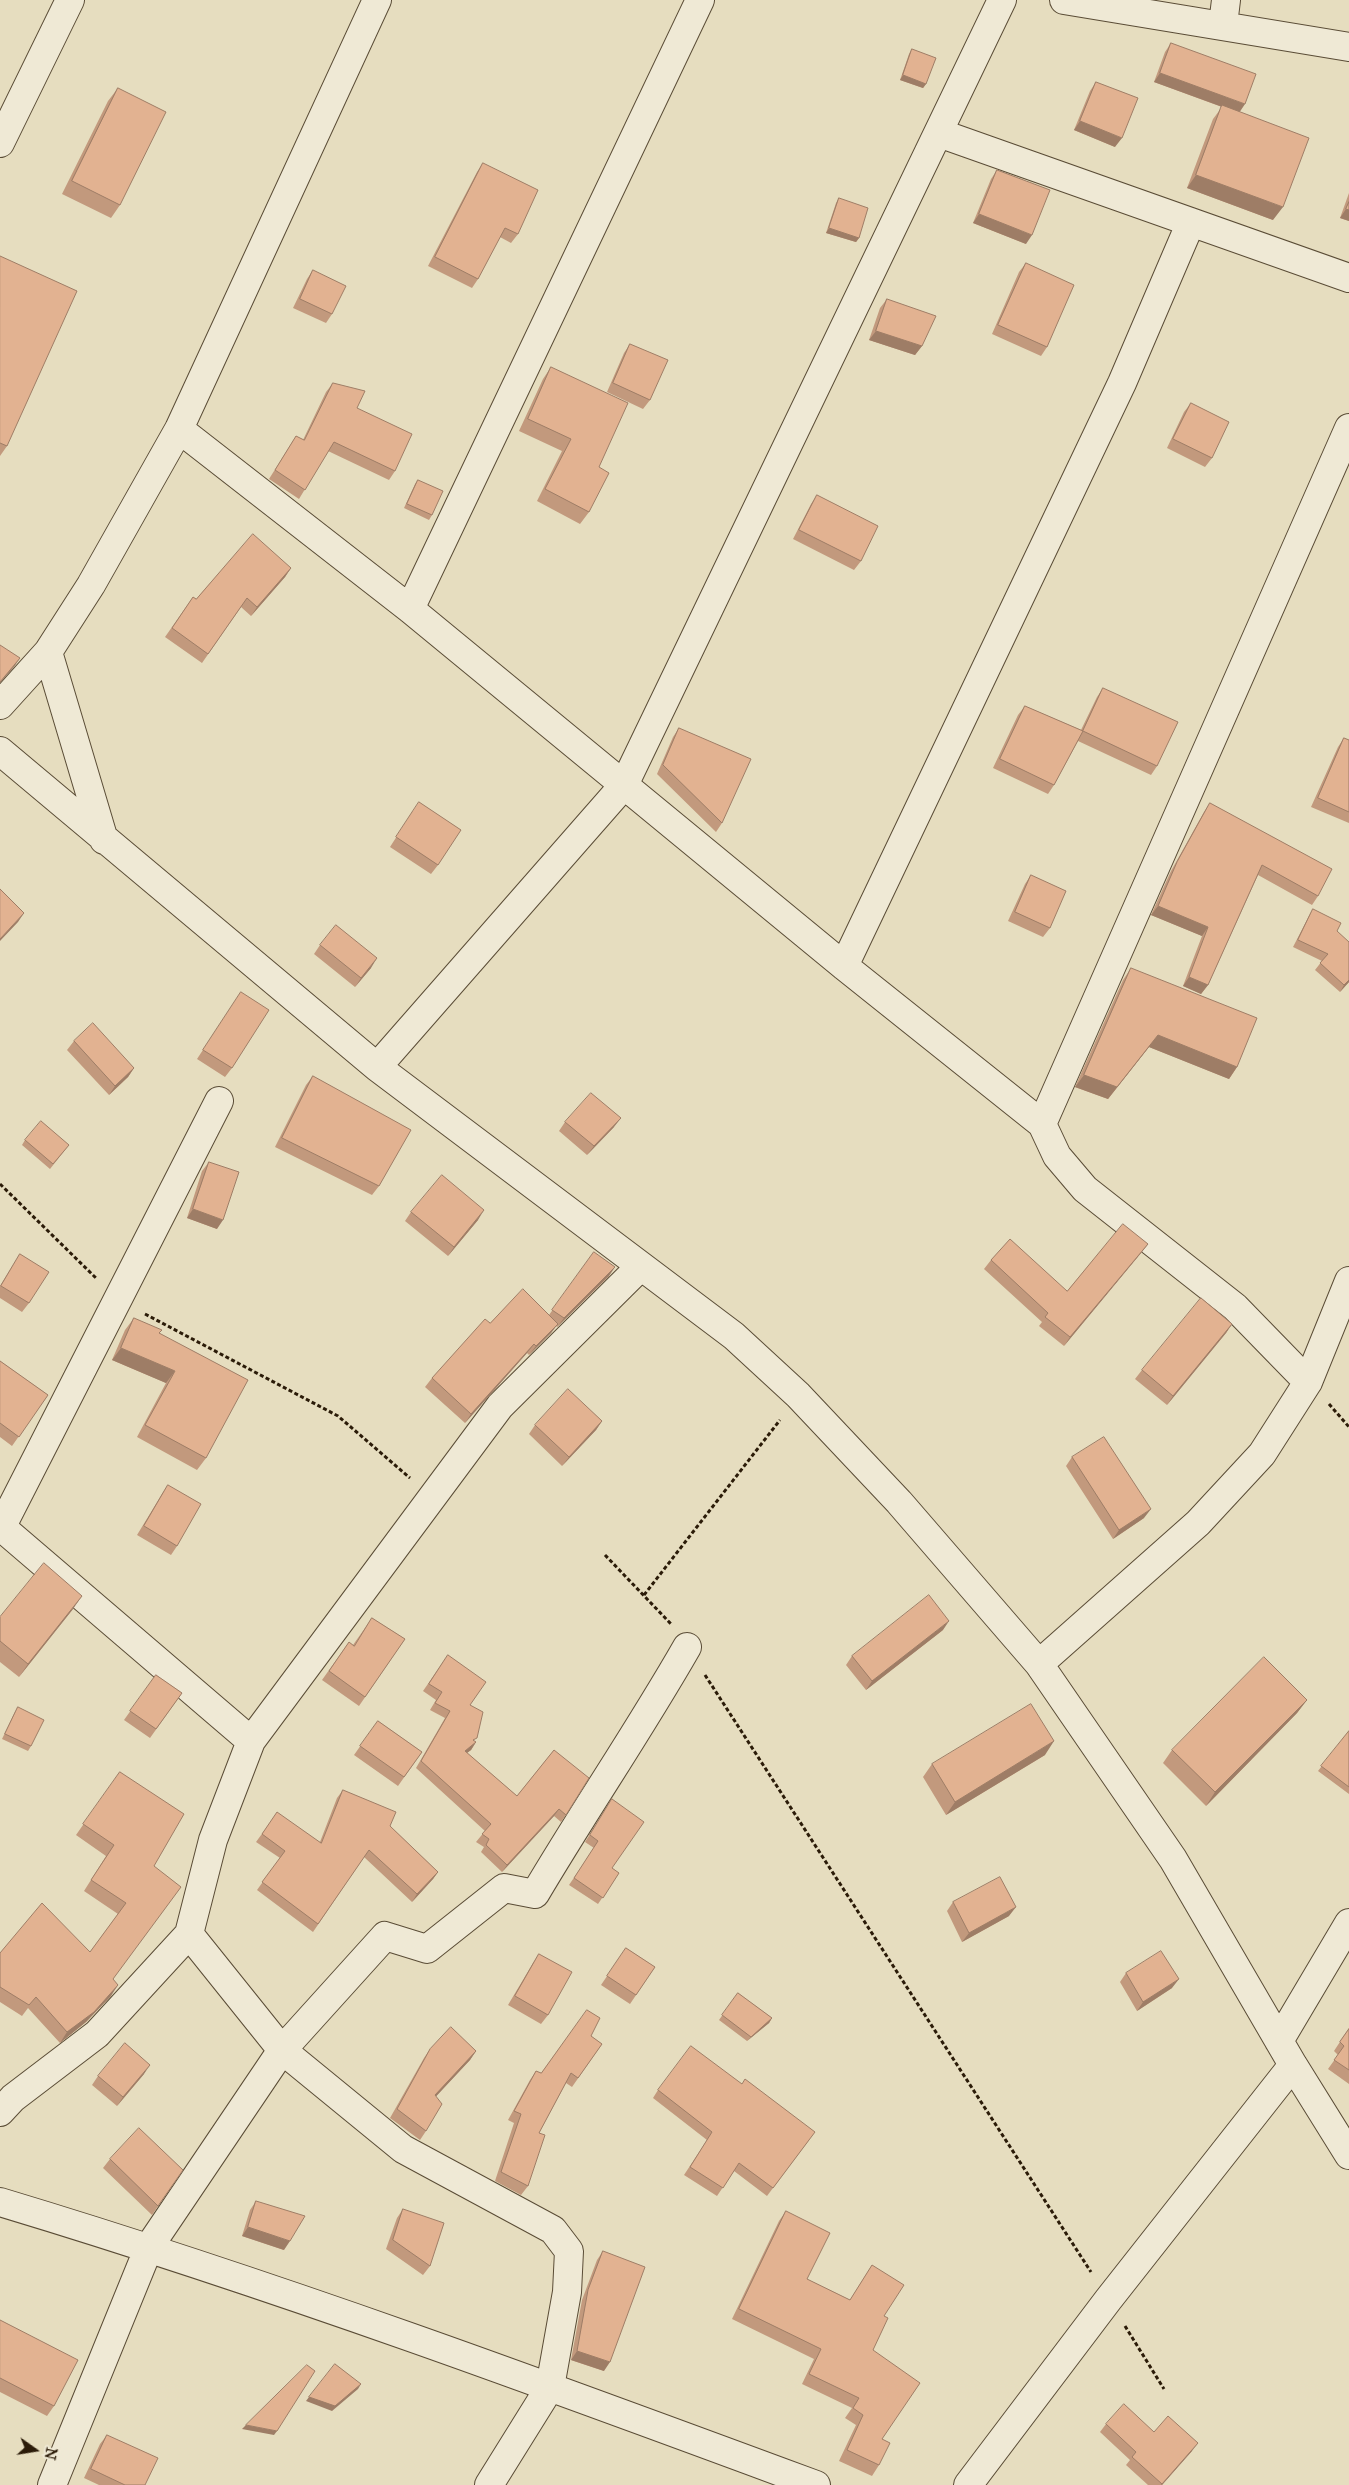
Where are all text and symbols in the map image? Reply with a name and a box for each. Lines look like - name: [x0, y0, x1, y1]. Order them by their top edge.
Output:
- north arrow: [10, 2425, 60, 2475]
- text: N: [40, 2446, 60, 2461]

